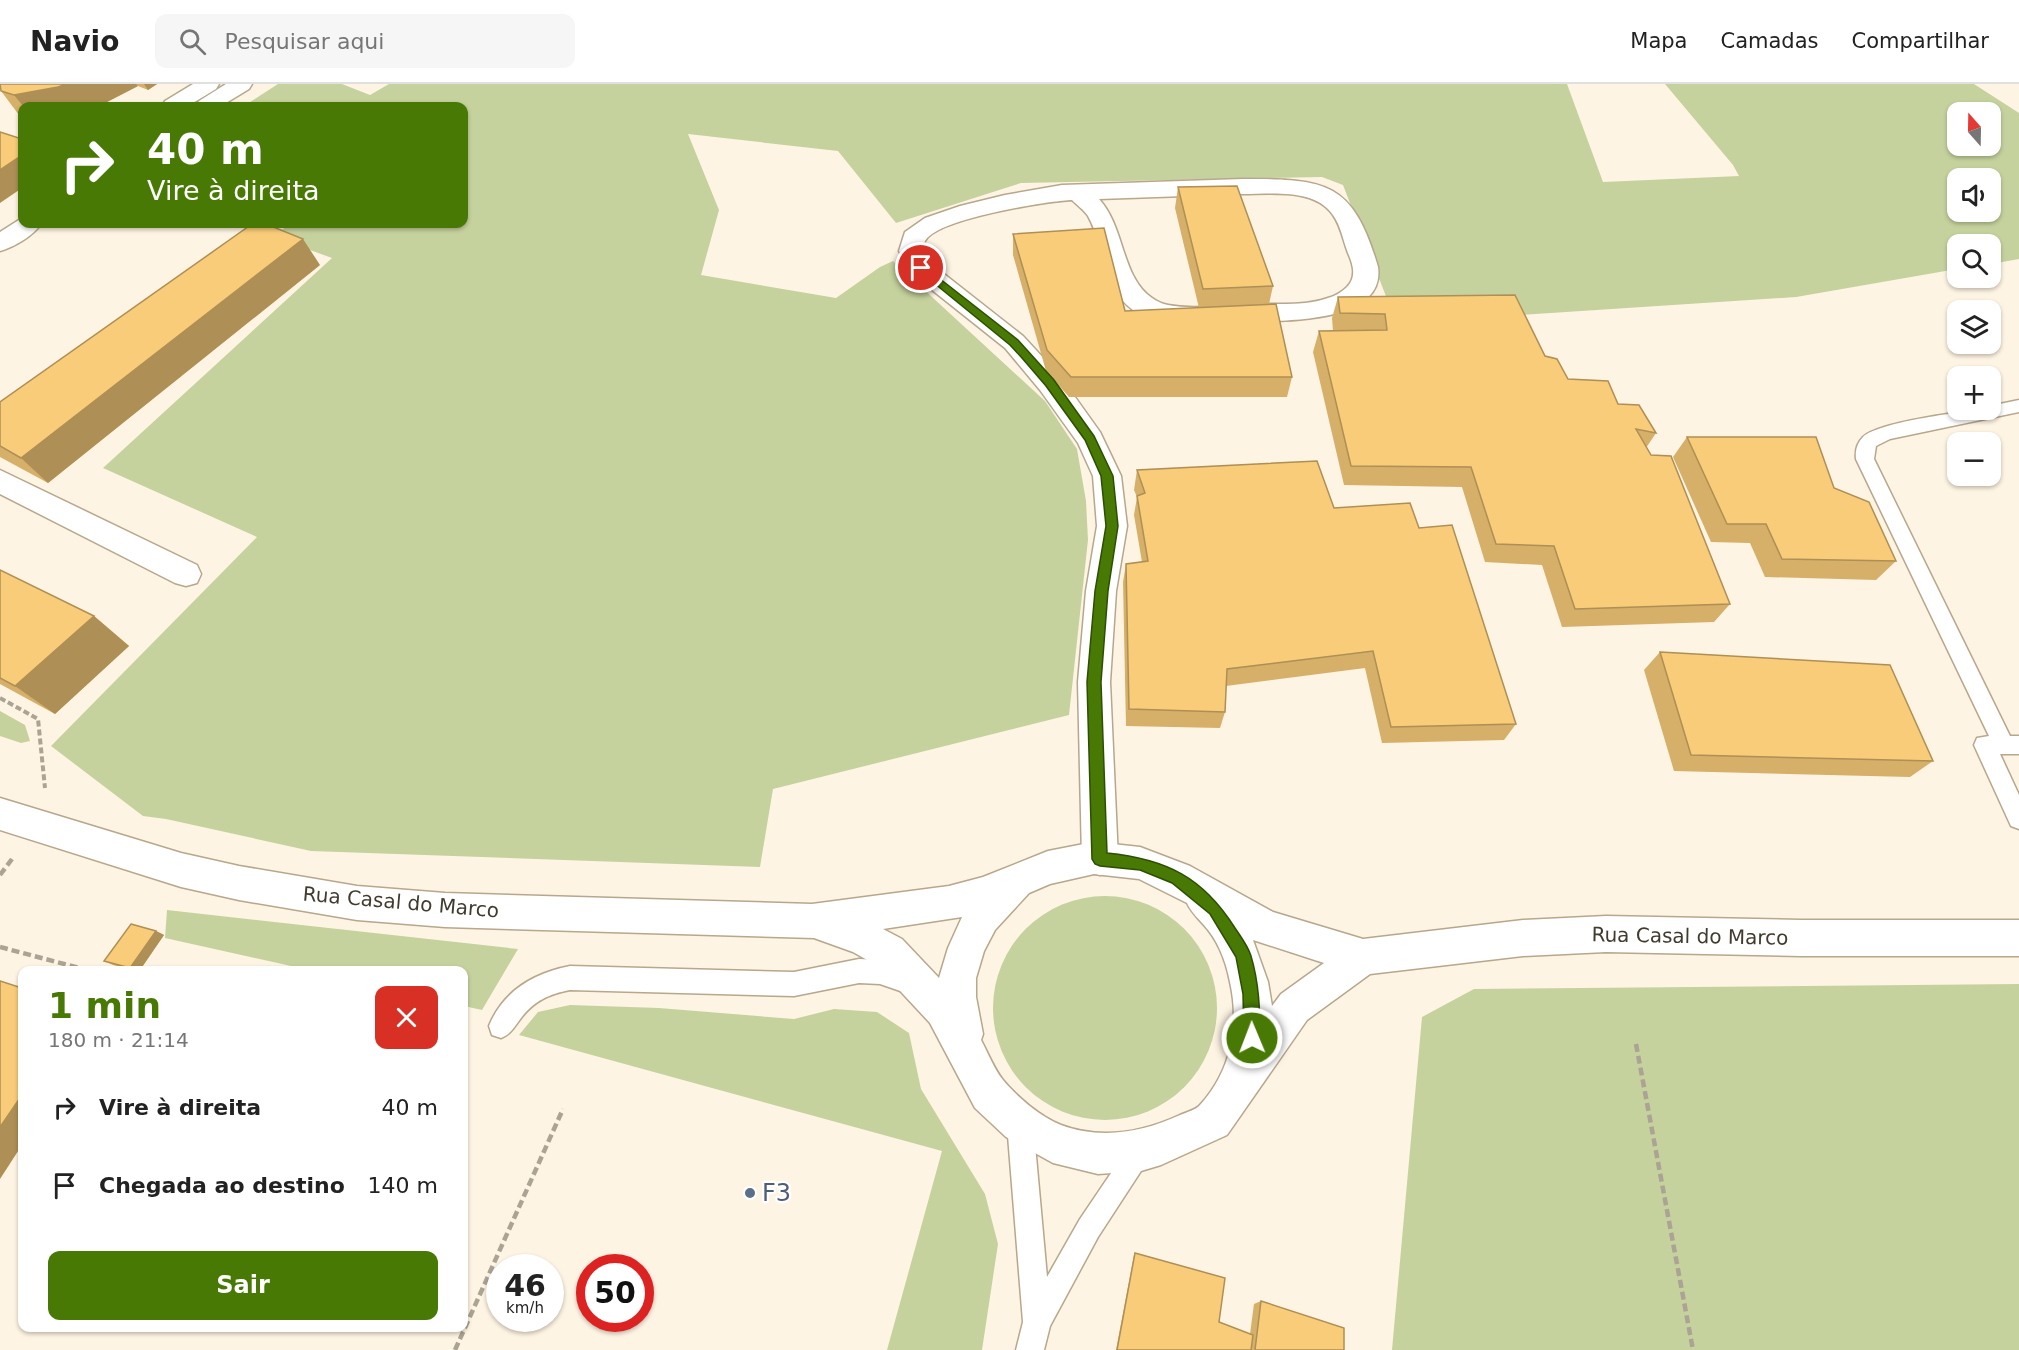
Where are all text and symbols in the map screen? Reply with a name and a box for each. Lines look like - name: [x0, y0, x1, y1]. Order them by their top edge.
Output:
- search box: [155, 14, 575, 68]
- text: Navio: [30, 25, 119, 58]
- icon: search: [176, 25, 209, 58]
- text: Pesquisar aqui: [224, 29, 384, 54]
- text: Mapa: [1630, 29, 1687, 53]
- text: Camadas: [1720, 29, 1818, 53]
- text: Compartilhar: [1851, 29, 1989, 53]
- north arrow: [1947, 102, 2001, 156]
- map controls: [1947, 102, 2001, 486]
- text: 40 m: [147, 125, 264, 174]
- icon: right: [48, 126, 126, 204]
- button: sound: [1947, 168, 2001, 222]
- text: Vire à direita: [147, 175, 320, 206]
- button: search: [1947, 234, 2001, 288]
- pin: [895, 242, 946, 293]
- icon: arrive: [904, 251, 937, 284]
- button: layers: [1947, 300, 2001, 354]
- button: +: [1947, 366, 2001, 420]
- button: −: [1947, 432, 2001, 486]
- street label: Rua Casal do Marco: [302, 881, 500, 923]
- street label: Rua Casal do Marco: [1591, 922, 1789, 950]
- text: 1 min: [48, 985, 161, 1026]
- button: close: [375, 986, 438, 1049]
- position arrow: [1220, 1006, 1284, 1070]
- text: 180 m · 21:14: [48, 1028, 189, 1052]
- icon: right: [48, 1091, 81, 1124]
- text: Vire à direita: [99, 1095, 261, 1120]
- text: 40 m: [382, 1095, 438, 1120]
- icon: arrive: [48, 1169, 81, 1202]
- text: Chegada ao destino: [99, 1173, 345, 1198]
- text: 140 m: [368, 1173, 438, 1198]
- place label: F3: [762, 1179, 791, 1207]
- marker: F3: [743, 1186, 757, 1200]
- button: Sair: [48, 1251, 438, 1320]
- speed limit sign: 50: [576, 1254, 654, 1332]
- text: 46: [504, 1268, 546, 1303]
- text: km/h: [506, 1299, 544, 1317]

